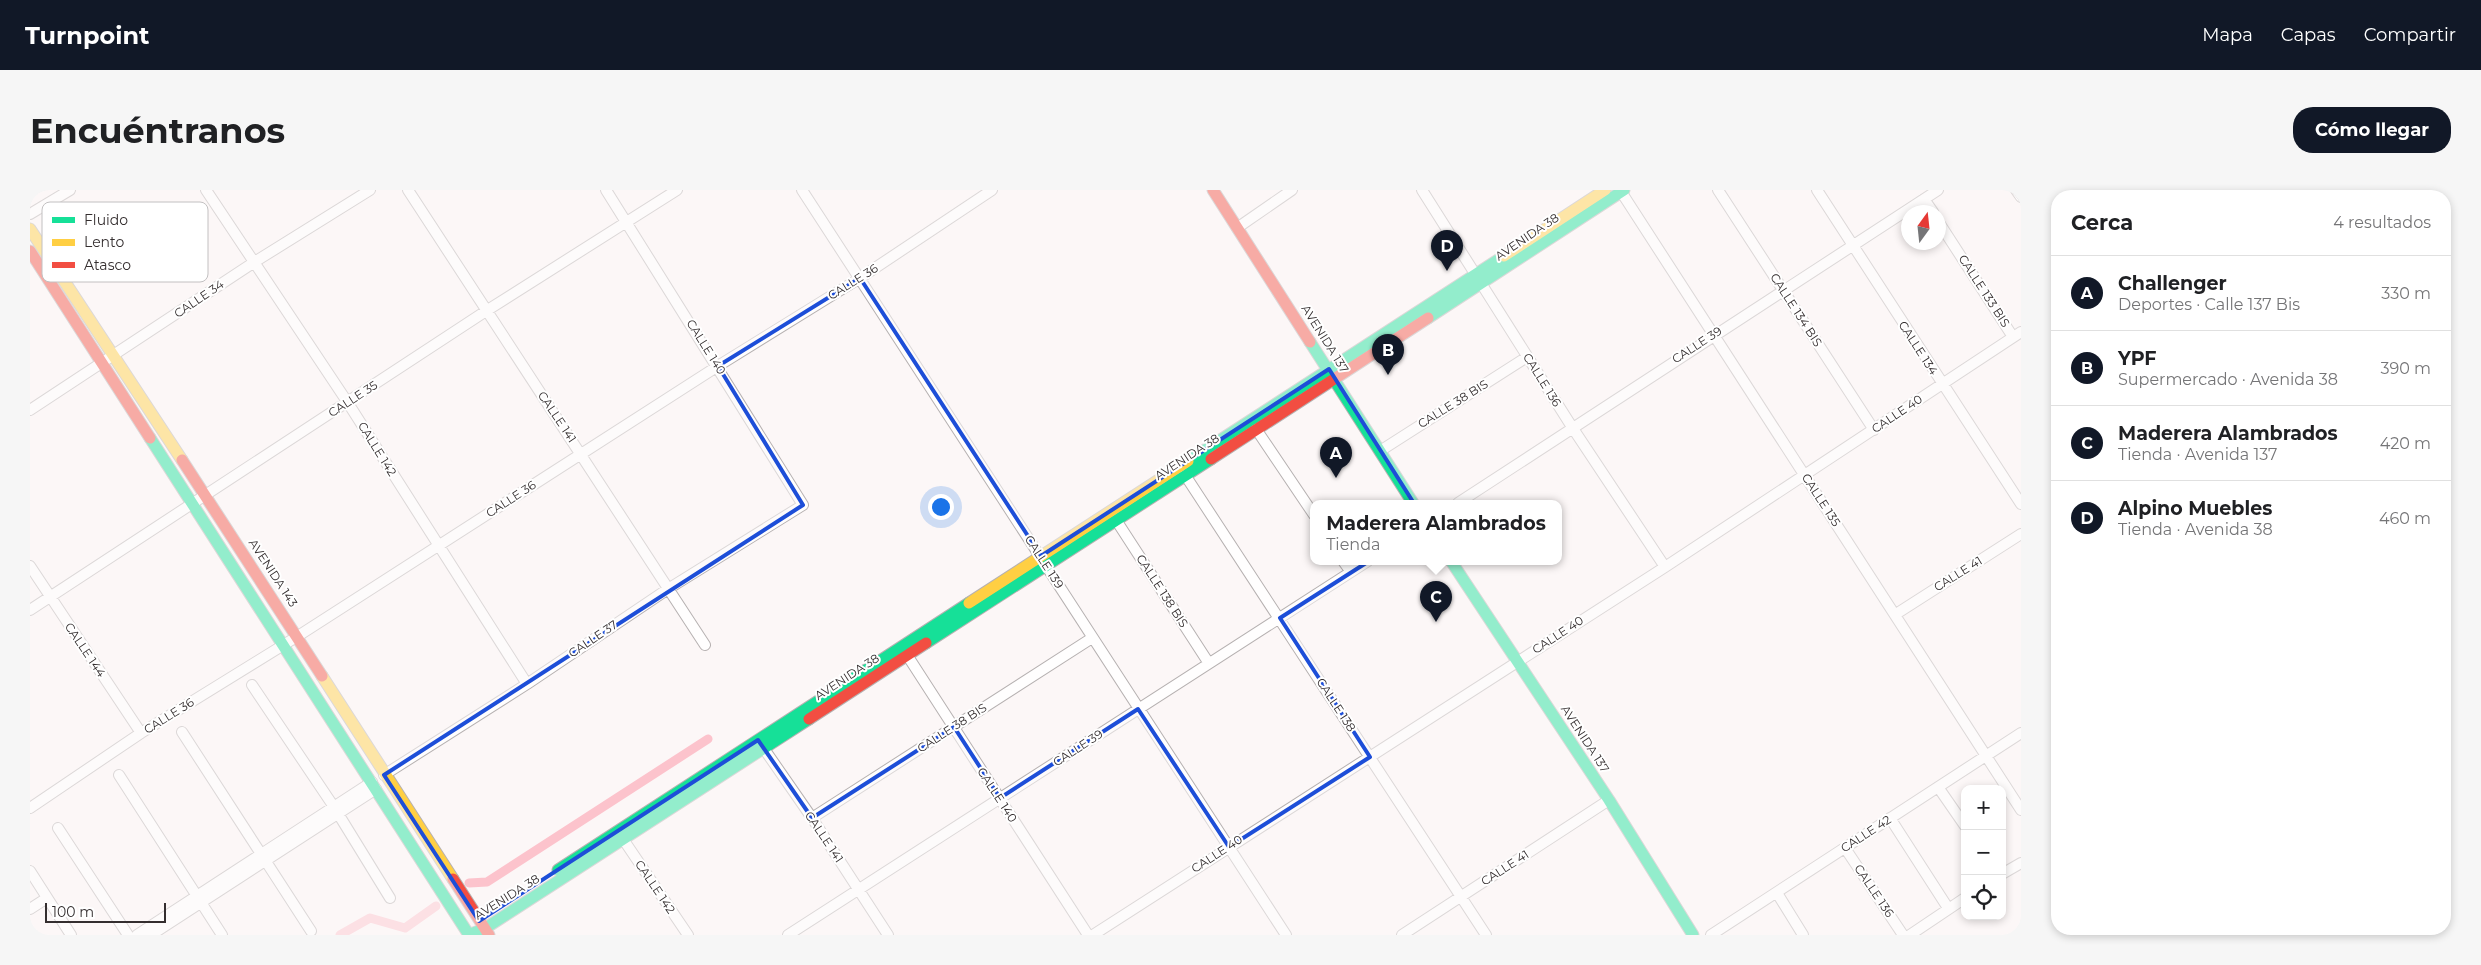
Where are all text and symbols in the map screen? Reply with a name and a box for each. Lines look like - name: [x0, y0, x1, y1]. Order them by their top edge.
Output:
- text: Turnpoint: [25, 21, 149, 50]
- text: Mapa: [2202, 24, 2253, 46]
- text: Capas: [2281, 24, 2336, 46]
- text: Compartir: [2364, 24, 2456, 46]
- button: Cómo llegar: [2293, 107, 2451, 153]
- text: Encuéntranos: [30, 109, 285, 152]
- legend: [42, 202, 208, 282]
- north arrow: [1901, 205, 1946, 250]
- street label: AVENIDA 38: [1492, 210, 1562, 263]
- text: Cerca: [2071, 210, 2133, 235]
- text: Fluido: [84, 211, 128, 229]
- text: 4 resultados: [2333, 213, 2431, 232]
- pin: D: [1431, 230, 1463, 271]
- text: Lento: [84, 233, 124, 251]
- street label: CALLE 133 BIS: [1955, 252, 2013, 330]
- text: Atasco: [84, 256, 131, 274]
- street label: CALLE 36: [825, 260, 881, 303]
- street label: CALLE 134 BIS: [1767, 270, 1826, 349]
- text: Challenger: [2118, 272, 2227, 295]
- street label: CALLE 34: [171, 276, 227, 321]
- text: A: [2081, 284, 2093, 303]
- text: 330 m: [2381, 284, 2431, 303]
- text: Deportes · Calle 137 Bis: [2118, 295, 2300, 314]
- street label: AVENIDA 137: [1299, 302, 1352, 376]
- street label: CALLE 140: [684, 316, 729, 377]
- street label: CALLE 134: [1895, 318, 1941, 378]
- street label: CALLE 39: [1669, 323, 1724, 366]
- pin: B: [1372, 334, 1404, 375]
- text: YPF: [2118, 347, 2157, 370]
- street label: CALLE 136: [1520, 350, 1565, 409]
- text: B: [2081, 359, 2093, 378]
- text: 390 m: [2380, 359, 2431, 378]
- text: Supermercado · Avenida 38: [2118, 370, 2338, 389]
- street label: CALLE 38 BIS: [1415, 376, 1491, 431]
- street label: CALLE 35: [325, 377, 380, 420]
- street label: CALLE 141: [535, 388, 580, 445]
- street label: CALLE 40: [1868, 391, 1925, 436]
- street label: CALLE 142: [355, 419, 400, 479]
- text: Maderera Alambrados: [2118, 422, 2338, 445]
- street label: AVENIDA 38: [1152, 430, 1222, 483]
- text: C: [2081, 434, 2093, 453]
- text: 420 m: [2380, 434, 2431, 453]
- pin: A: [1320, 437, 1352, 478]
- text: Tienda · Avenida 137: [2118, 445, 2277, 464]
- street label: CALLE 135: [1799, 470, 1844, 529]
- street label: CALLE 36: [483, 477, 538, 520]
- your location: [928, 494, 954, 520]
- text: Alpino Muebles: [2118, 497, 2272, 520]
- popup: [1310, 500, 1562, 565]
- text: D: [2080, 509, 2094, 528]
- text: 460 m: [2379, 509, 2431, 528]
- text: Maderera Alambrados: [1326, 512, 1546, 535]
- text: Tienda · Avenida 38: [2118, 520, 2273, 539]
- street label: CALLE 139: [1022, 532, 1067, 591]
- text: Tienda: [1326, 535, 1380, 554]
- street label: AVENIDA 143: [246, 536, 301, 610]
- street label: CALLE 138 BIS: [1133, 551, 1192, 630]
- street label: CALLE 41: [1931, 553, 1985, 594]
- pin: C: [1420, 581, 1452, 622]
- street label: CALLE 40: [1529, 612, 1586, 657]
- street label: CALLE 37: [565, 617, 620, 660]
- street label: CALLE 144: [62, 620, 109, 680]
- street label: AVENIDA 38: [812, 650, 882, 703]
- street label: CALLE 138: [1314, 675, 1359, 735]
- street label: CALLE 36: [141, 694, 197, 737]
- street label: CALLE 38 BIS: [914, 700, 989, 756]
- street label: AVENIDA 137: [1558, 702, 1613, 775]
- street label: CALLE 39: [1050, 726, 1105, 769]
- street label: CALLE 140: [974, 764, 1021, 825]
- map controls: [1961, 785, 2006, 920]
- button: +: [1961, 785, 2006, 830]
- street label: CALLE 141: [802, 808, 847, 865]
- street label: CALLE 42: [1838, 812, 1894, 855]
- button: −: [1961, 830, 2006, 875]
- street label: CALLE 40: [1188, 831, 1245, 876]
- street label: CALLE 41: [1478, 847, 1532, 889]
- street label: CALLE 142: [632, 857, 679, 916]
- street label: CALLE 136: [1851, 861, 1898, 920]
- street label: AVENIDA 38: [471, 870, 542, 922]
- button: locate: [1961, 875, 2006, 920]
- scale bar: [45, 900, 166, 923]
- text: 100 m: [52, 903, 94, 921]

